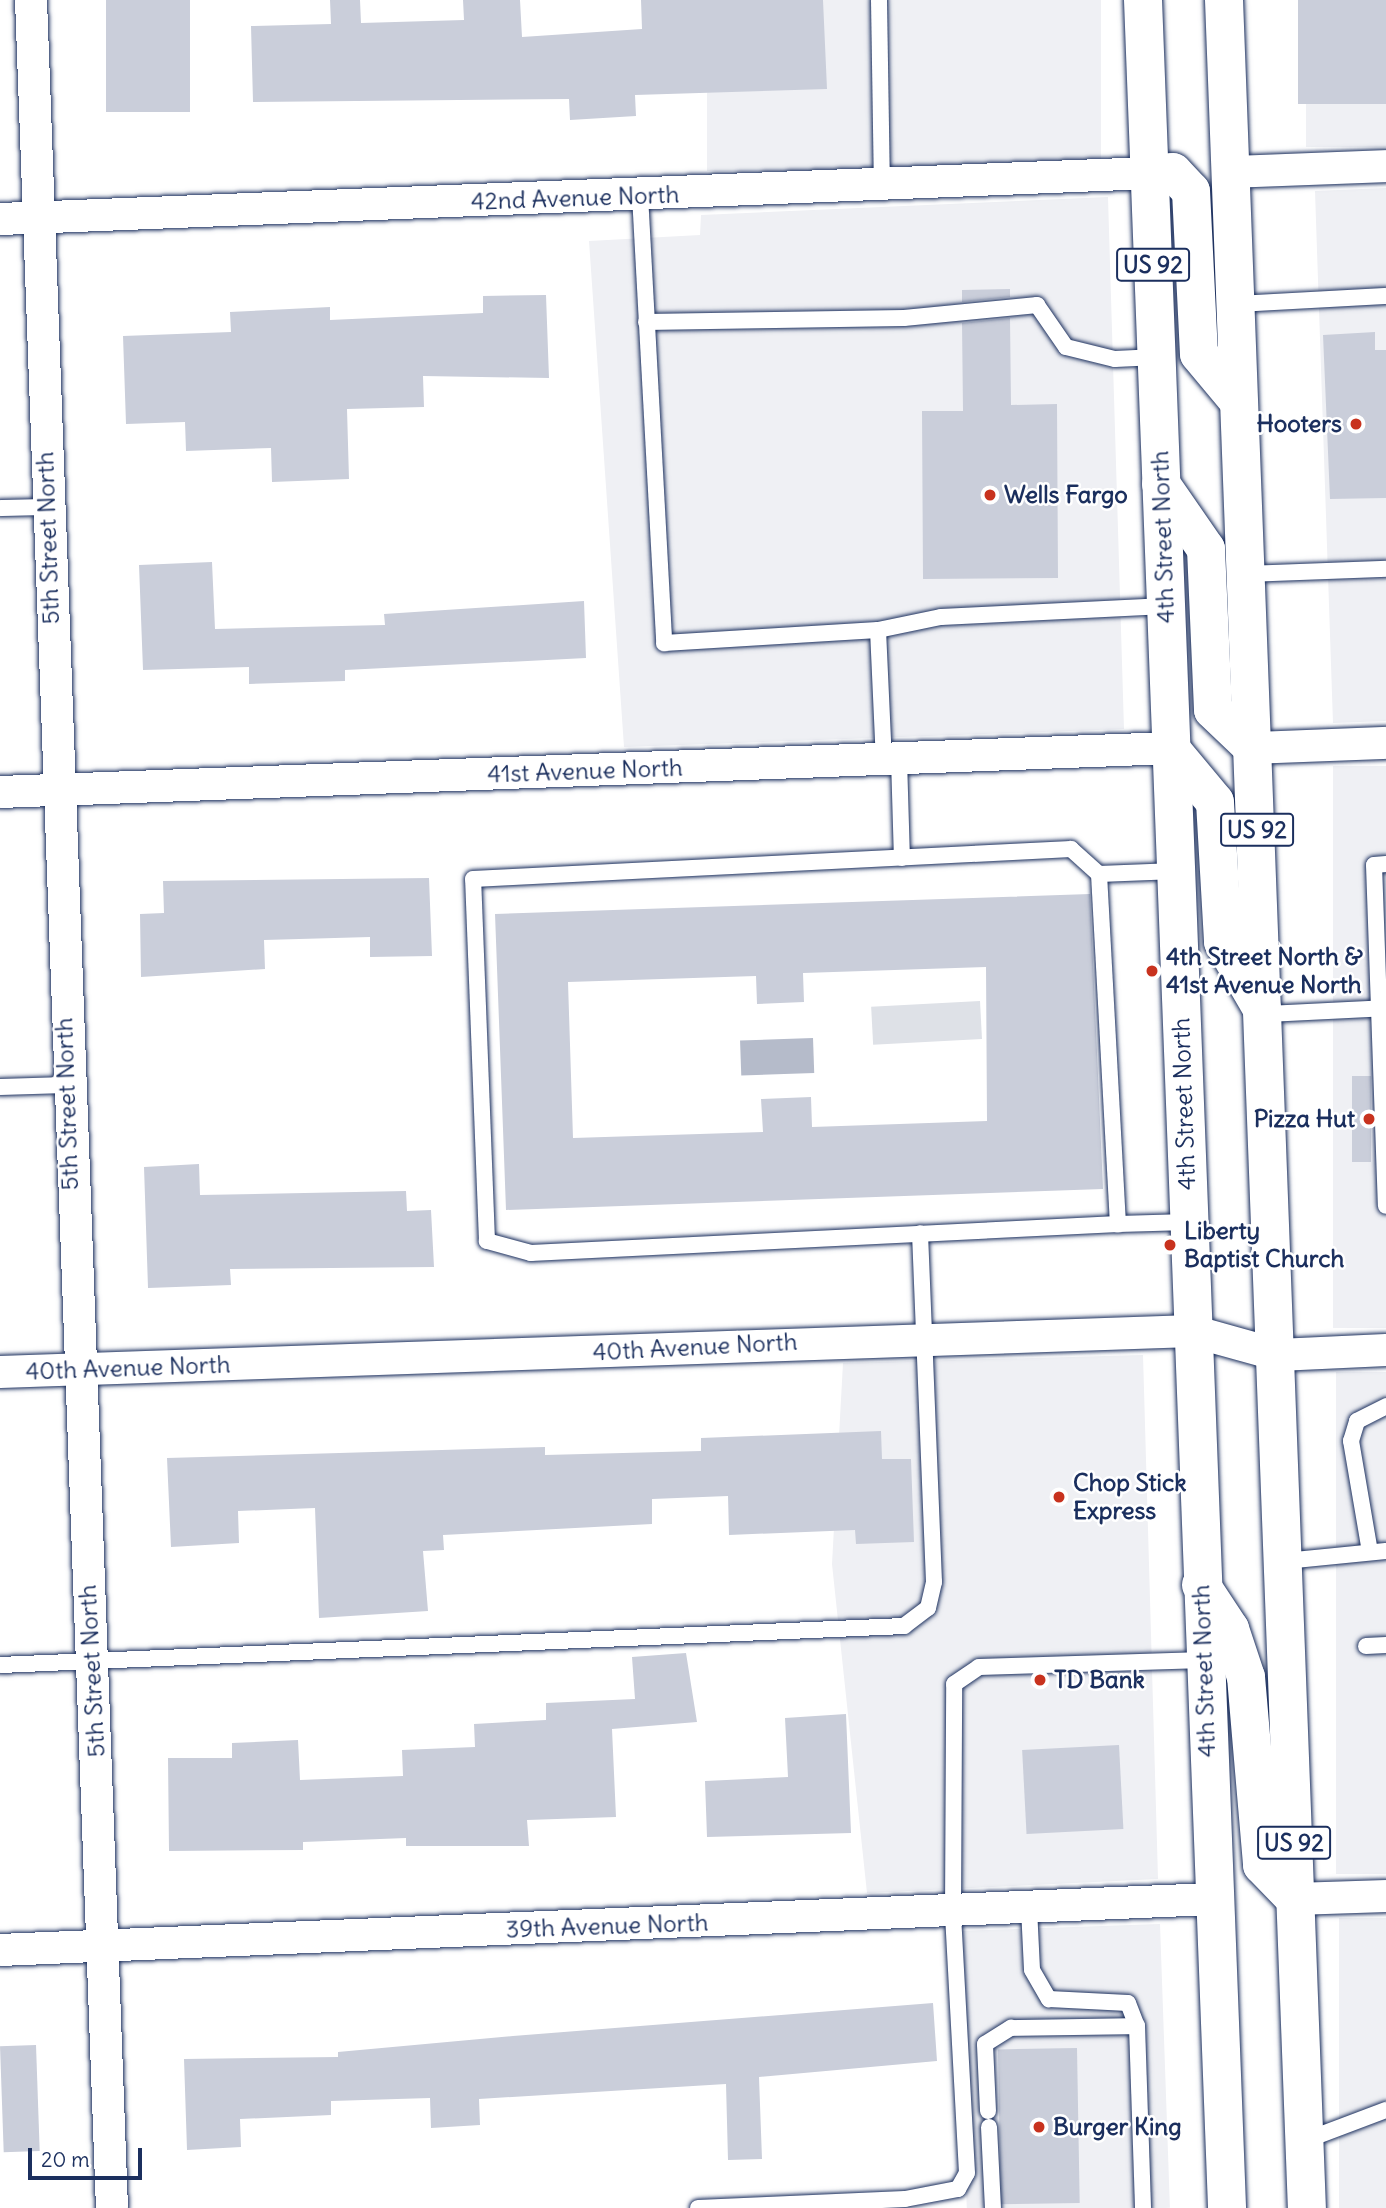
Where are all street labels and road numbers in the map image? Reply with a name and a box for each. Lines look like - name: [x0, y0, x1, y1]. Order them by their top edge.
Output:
- street label: 42nd Avenue North: [470, 180, 680, 216]
- road number: US 92: [1114, 246, 1192, 284]
- street label: 4th Street North: [1146, 450, 1180, 624]
- street label: 5th Street North: [31, 451, 65, 625]
- street label: 41st Avenue North: [487, 753, 683, 789]
- road number: US 92: [1218, 810, 1296, 850]
- street label: 5th Street North: [50, 1017, 84, 1191]
- street label: 4th Street North: [1167, 1017, 1201, 1191]
- street label: 40th Avenue North: [592, 1327, 798, 1367]
- street label: 40th Avenue North: [25, 1350, 231, 1386]
- street label: 5th Street North: [73, 1584, 111, 1758]
- street label: 4th Street North: [1187, 1584, 1221, 1758]
- road number: US 92: [1256, 1824, 1332, 1862]
- street label: 39th Avenue North: [505, 1908, 709, 1944]

